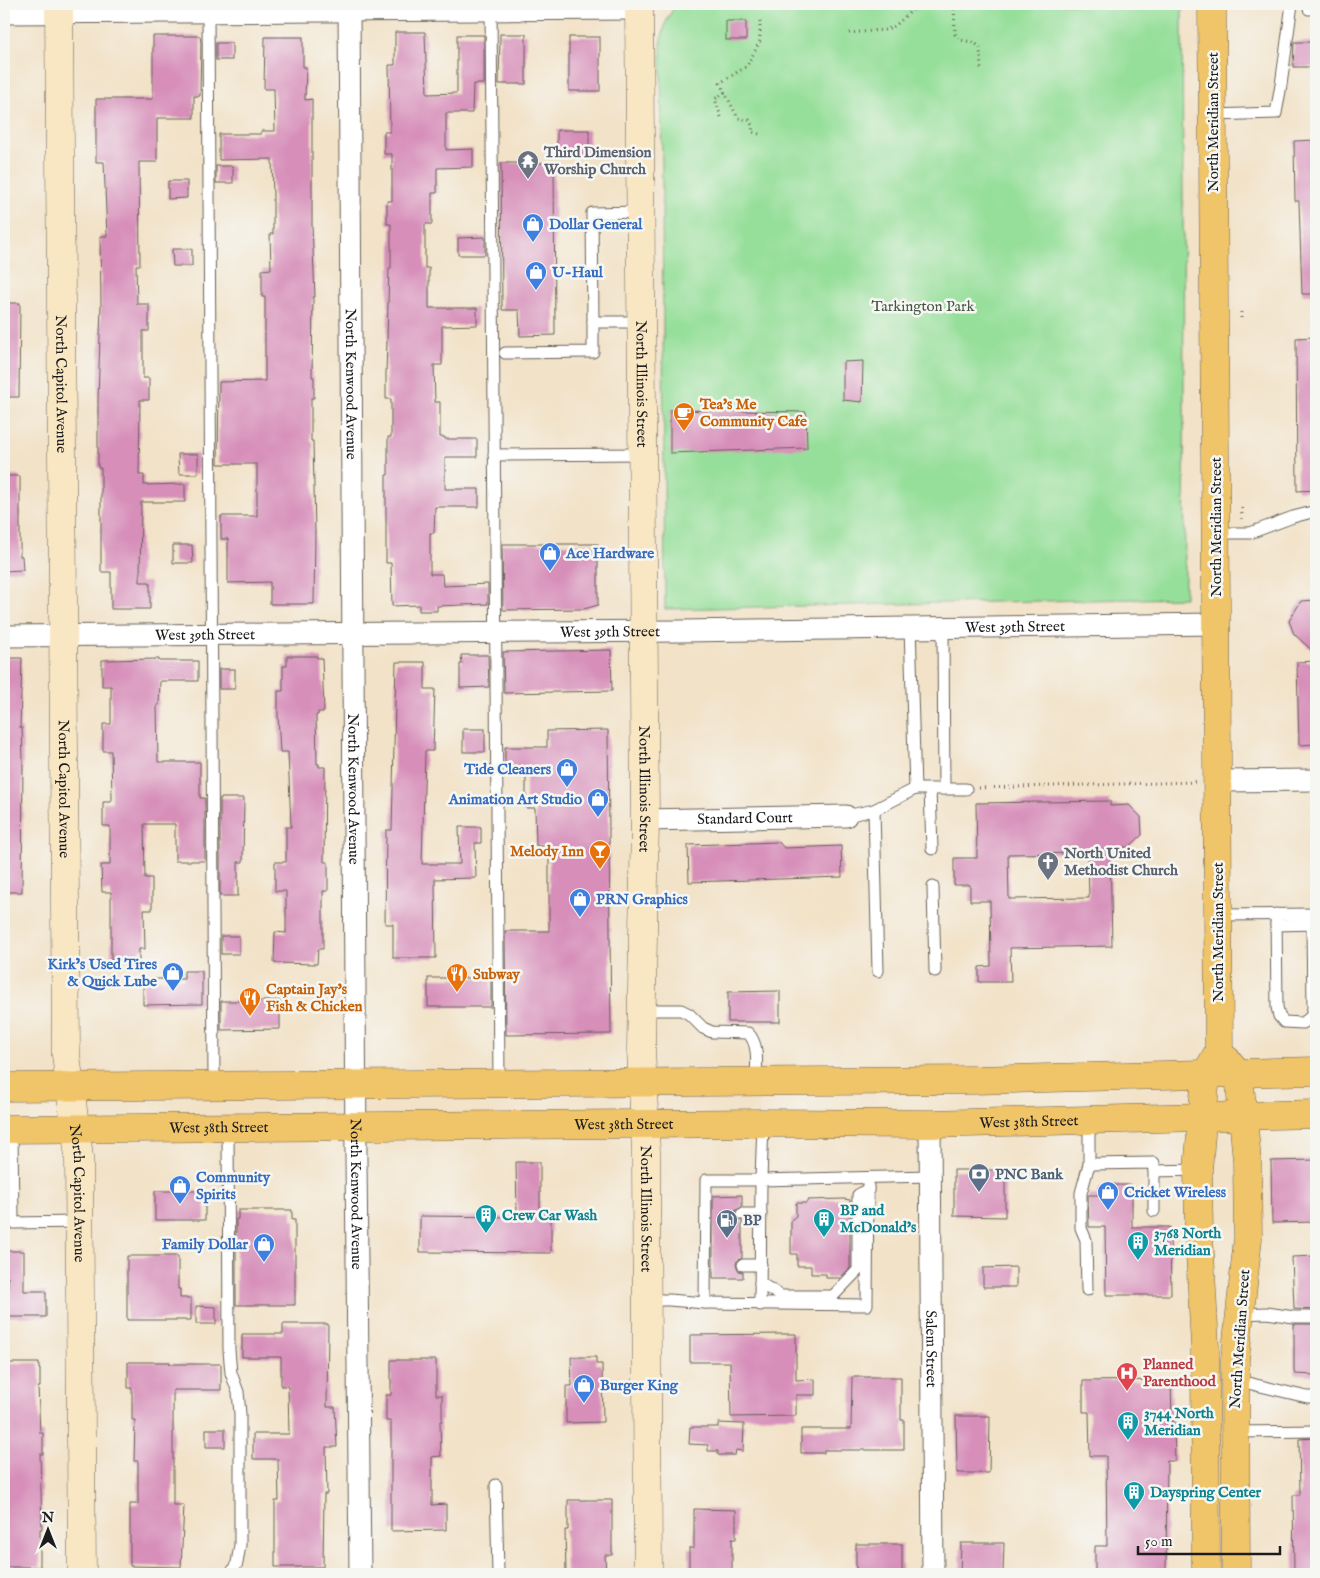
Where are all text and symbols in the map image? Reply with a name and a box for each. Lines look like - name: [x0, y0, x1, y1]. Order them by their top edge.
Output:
- street label: North Meridian Street: [1204, 52, 1223, 192]
- place label: Third Dimension Worship Church: [543, 143, 651, 179]
- temple icon: Third Dimension Worship Church: [516, 149, 540, 180]
- shop icon: Dollar General: [521, 212, 545, 243]
- place label: Dollar General: [549, 215, 643, 234]
- shop icon: U-Haul: [524, 260, 548, 291]
- place label: U-Haul: [551, 263, 604, 282]
- park label: Tarkington Park: [872, 297, 975, 316]
- street label: North Kenwood Avenue: [341, 308, 361, 460]
- street label: North Capitol Avenue: [52, 315, 71, 453]
- street label: North Illinois Street: [632, 320, 652, 448]
- place label: Tea's Me Community Cafe: [699, 395, 807, 431]
- cafe icon: Tea's Me Community Cafe: [672, 401, 696, 432]
- street label: North Meridian Street: [1207, 457, 1226, 597]
- shop icon: Ace Hardware: [538, 541, 562, 572]
- place label: Ace Hardware: [565, 544, 654, 563]
- street label: West 39th Street: [965, 616, 1065, 637]
- street label: West 39th Street: [560, 622, 660, 641]
- street label: West 39th Street: [155, 625, 255, 644]
- street label: North Kenwood Avenue: [344, 713, 364, 865]
- street label: North Capitol Avenue: [54, 720, 74, 858]
- street label: North Illinois Street: [635, 725, 655, 853]
- shop icon: Tide Cleaners: [555, 757, 579, 788]
- place label: Tide Cleaners: [463, 760, 552, 779]
- shop icon: Animation Art Studio: [586, 787, 610, 818]
- place label: Animation Art Studio: [448, 790, 582, 809]
- street label: Standard Court: [697, 808, 793, 828]
- bar icon: Melody Inn: [588, 839, 612, 870]
- place label: Melody Inn: [510, 842, 584, 861]
- place label: North United Methodist Church: [1063, 844, 1179, 880]
- church icon: North United Methodist Church: [1036, 850, 1060, 881]
- street label: North Meridian Street: [1209, 862, 1228, 1002]
- shop icon: PRN Graphics: [568, 887, 592, 918]
- place label: PRN Graphics: [596, 890, 689, 909]
- place label: Kirk’s Used Tires & Quick Lube: [48, 955, 158, 991]
- shop icon: Kirk’s Used Tires & Quick Lube: [161, 961, 185, 992]
- restaurant icon: Subway: [445, 962, 469, 993]
- place label: Subway: [473, 965, 520, 984]
- place label: Captain Jay's Fish & Chicken: [266, 980, 363, 1016]
- restaurant icon: Captain Jay's Fish & Chicken: [238, 986, 262, 1017]
- street label: West 38th Street: [979, 1111, 1079, 1132]
- street label: West 38th Street: [574, 1114, 674, 1134]
- street label: West 38th Street: [169, 1117, 269, 1137]
- street label: North Kenwood Avenue: [346, 1118, 367, 1270]
- street label: North Capitol Avenue: [65, 1123, 89, 1262]
- street label: North Illinois Street: [636, 1145, 656, 1272]
- bank icon: PNC Bank: [967, 1162, 991, 1193]
- place label: PNC Bank: [995, 1165, 1064, 1184]
- place label: Community Spirits: [196, 1168, 271, 1204]
- shop icon: Community Spirits: [168, 1174, 192, 1205]
- shop icon: Cricket Wireless: [1096, 1180, 1120, 1211]
- place label: Cricket Wireless: [1124, 1183, 1227, 1202]
- place label: BP and McDonald's: [840, 1201, 917, 1237]
- building icon: Crew Car Wash: [474, 1203, 498, 1234]
- place label: Crew Car Wash: [502, 1206, 598, 1225]
- building icon: BP and McDonald's: [812, 1207, 836, 1238]
- fuel station icon: BP: [715, 1208, 739, 1239]
- place label: BP: [743, 1211, 762, 1230]
- place label: 3768 North Meridian: [1154, 1224, 1222, 1260]
- building icon: 3768 North Meridian: [1126, 1230, 1150, 1261]
- shop icon: Family Dollar: [252, 1232, 276, 1263]
- place label: Family Dollar: [162, 1235, 248, 1254]
- street label: North Meridian Street: [1226, 1269, 1254, 1409]
- street label: Salem Street: [922, 1310, 941, 1388]
- place label: Planned Parenthood: [1143, 1355, 1217, 1391]
- hospital icon: Planned Parenthood: [1115, 1361, 1139, 1392]
- shop icon: Burger King: [572, 1373, 596, 1404]
- place label: Burger King: [600, 1376, 679, 1395]
- place label: 3744 North Meridian: [1144, 1404, 1215, 1440]
- building icon: 3744 North Meridian: [1116, 1410, 1140, 1441]
- building icon: Dayspring Center: [1122, 1480, 1146, 1511]
- place label: Dayspring Center: [1150, 1483, 1262, 1502]
- north arrow: [22, 1506, 72, 1556]
- text: N: [41, 1509, 54, 1527]
- scale bar: [1138, 1523, 1280, 1555]
- text: 50 m: [1145, 1532, 1173, 1551]

